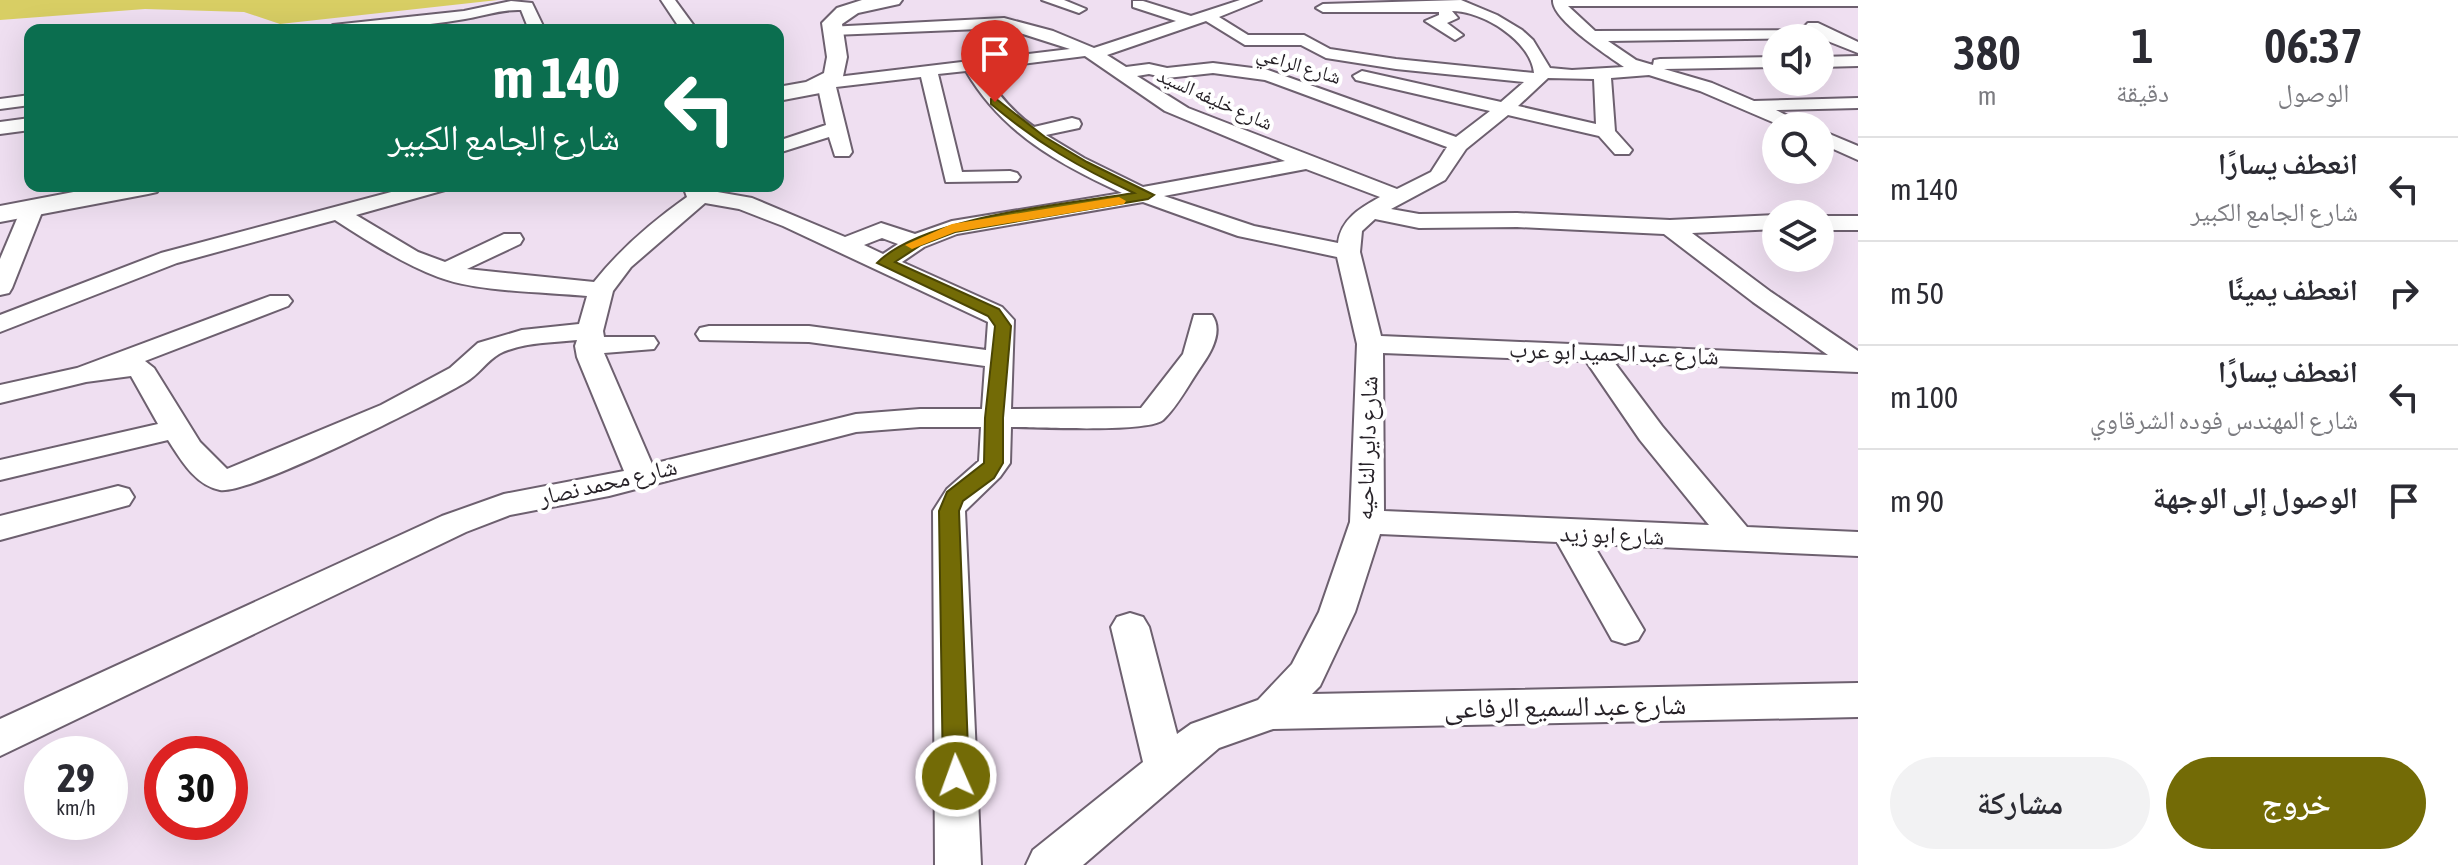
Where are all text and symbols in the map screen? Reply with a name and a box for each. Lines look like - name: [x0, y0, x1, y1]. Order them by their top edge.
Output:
- text: 1: [2131, 18, 2154, 73]
- text: 06:37: [2264, 18, 2363, 73]
- pin: [961, 20, 1029, 102]
- map controls: [1762, 24, 1834, 272]
- button: sound: [1762, 24, 1834, 96]
- text: 380: [1953, 25, 2021, 80]
- icon: arrive: [973, 32, 1017, 76]
- street label: شارع الراعي: [1253, 41, 1344, 93]
- text: 140 m: [493, 46, 620, 110]
- icon: left: [648, 56, 752, 160]
- street label: شارع خليفه السيد: [1153, 63, 1277, 136]
- text: دقيقة: [2116, 78, 2169, 108]
- text: الوصول: [2277, 78, 2349, 108]
- text: m: [1978, 81, 1996, 111]
- button: search: [1762, 112, 1834, 184]
- text: شارع الجامع الكبير: [388, 116, 620, 158]
- text: انعطف يسارًا: [2218, 146, 2358, 180]
- icon: left: [2382, 167, 2426, 211]
- text: 140 m: [1890, 172, 1958, 206]
- text: شارع الجامع الكبير: [2191, 197, 2358, 227]
- button: layers: [1762, 200, 1834, 272]
- icon: right: [2382, 271, 2426, 315]
- text: انعطف يمينًا: [2227, 272, 2358, 306]
- text: 50 m: [1890, 276, 1944, 310]
- street label: شارع عبد الحميد ابو عرب: [1509, 335, 1719, 372]
- text: انعطف يسارًا: [2218, 354, 2358, 388]
- street label: شارع داير الناحيه: [1350, 375, 1385, 521]
- icon: left: [2382, 375, 2426, 419]
- text: 100 m: [1890, 380, 1958, 414]
- text: شارع المهندس فوده الشرقاوي: [2090, 405, 2358, 435]
- street label: شارع محمد نصار: [535, 452, 680, 513]
- icon: arrive: [2382, 479, 2426, 523]
- text: الوصول إلى الوجهة: [2153, 480, 2358, 514]
- text: 90 m: [1890, 484, 1944, 518]
- street label: شارع ابو زيد: [1559, 519, 1665, 552]
- street label: شارع عبد السميع الرفاعى: [1443, 688, 1687, 726]
- position arrow: [914, 734, 998, 818]
- speed limit sign: 30: [144, 736, 248, 840]
- text: 29: [57, 755, 95, 800]
- button: مشاركة: [1890, 757, 2150, 849]
- button: خروج: [2166, 757, 2426, 849]
- text: km/h: [56, 796, 96, 819]

